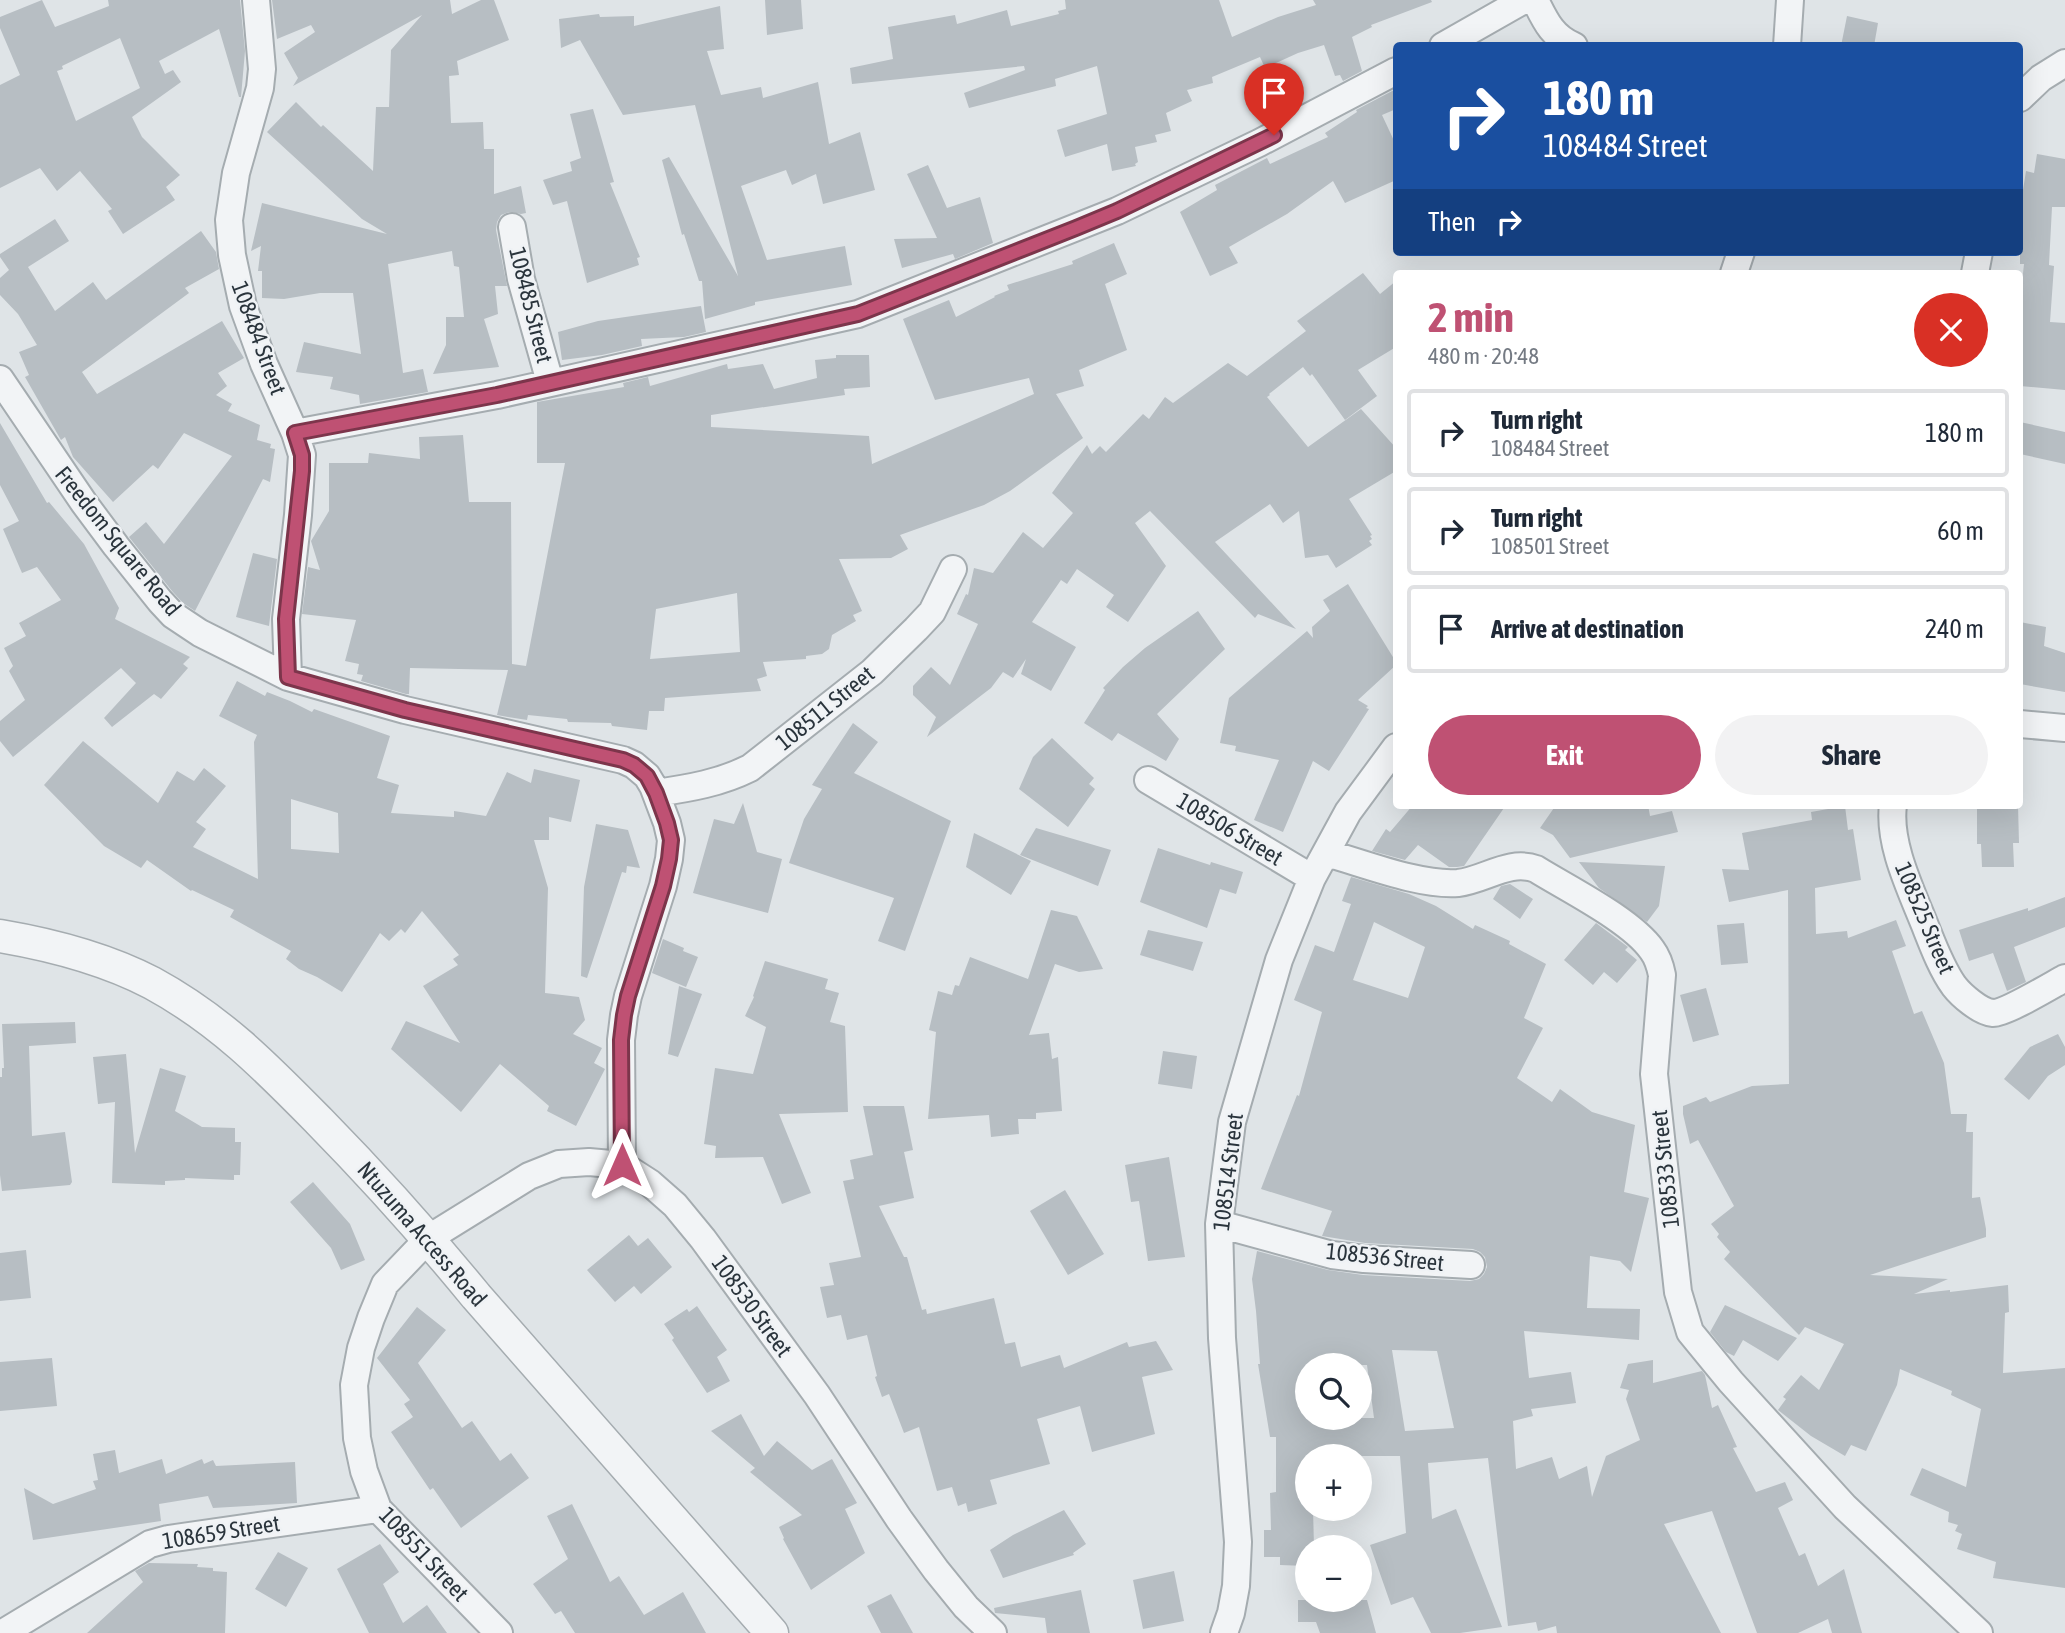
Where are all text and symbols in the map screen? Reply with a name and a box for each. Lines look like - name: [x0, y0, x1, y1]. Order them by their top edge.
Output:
- pin: [1244, 63, 1304, 135]
- text: 180 m: [1543, 69, 1654, 125]
- icon: right: [1428, 70, 1519, 161]
- icon: arrive: [1255, 74, 1293, 112]
- text: 108484 Street: [1543, 127, 1708, 164]
- icon: right: [1490, 203, 1528, 241]
- text: Then: [1428, 207, 1476, 237]
- street label: 108485 Street: [504, 244, 558, 366]
- street label: 108484 Street: [227, 278, 291, 398]
- text: 2 min: [1428, 293, 1514, 341]
- button: close: [1914, 293, 1988, 367]
- text: 480 m · 20:48: [1428, 343, 1539, 369]
- text: Turn right: [1491, 405, 1582, 435]
- icon: right: [1432, 414, 1470, 452]
- text: 180 m: [1925, 418, 1984, 448]
- text: 108484 Street: [1491, 435, 1609, 461]
- street label: Freedom Square Road: [50, 461, 186, 621]
- text: Turn right: [1491, 503, 1582, 533]
- icon: right: [1432, 512, 1470, 550]
- text: 60 m: [1937, 516, 1984, 546]
- text: 108501 Street: [1491, 533, 1609, 559]
- icon: arrive: [1432, 610, 1470, 648]
- text: Arrive at destination: [1491, 614, 1684, 644]
- text: 240 m: [1925, 614, 1984, 644]
- street label: 108511 Street: [771, 661, 879, 755]
- button: Exit: [1428, 715, 1701, 795]
- button: Share: [1715, 715, 1988, 795]
- street label: 108506 Street: [1173, 787, 1287, 871]
- street label: 108525 Street: [1890, 858, 1960, 978]
- street label: 108533 Street: [1646, 1109, 1684, 1229]
- street label: 108514 Street: [1208, 1112, 1248, 1232]
- position arrow: [585, 1128, 659, 1202]
- street label: Ntuzuma Access Road: [352, 1156, 492, 1312]
- street label: 108536 Street: [1325, 1238, 1445, 1276]
- street label: 108530 Street: [707, 1250, 797, 1362]
- map controls: [1295, 1353, 1372, 1612]
- button: search: [1295, 1353, 1372, 1430]
- button: +: [1295, 1444, 1372, 1521]
- street label: 108551 Street: [374, 1502, 474, 1606]
- street label: 108659 Street: [160, 1510, 282, 1554]
- button: −: [1295, 1535, 1372, 1612]

